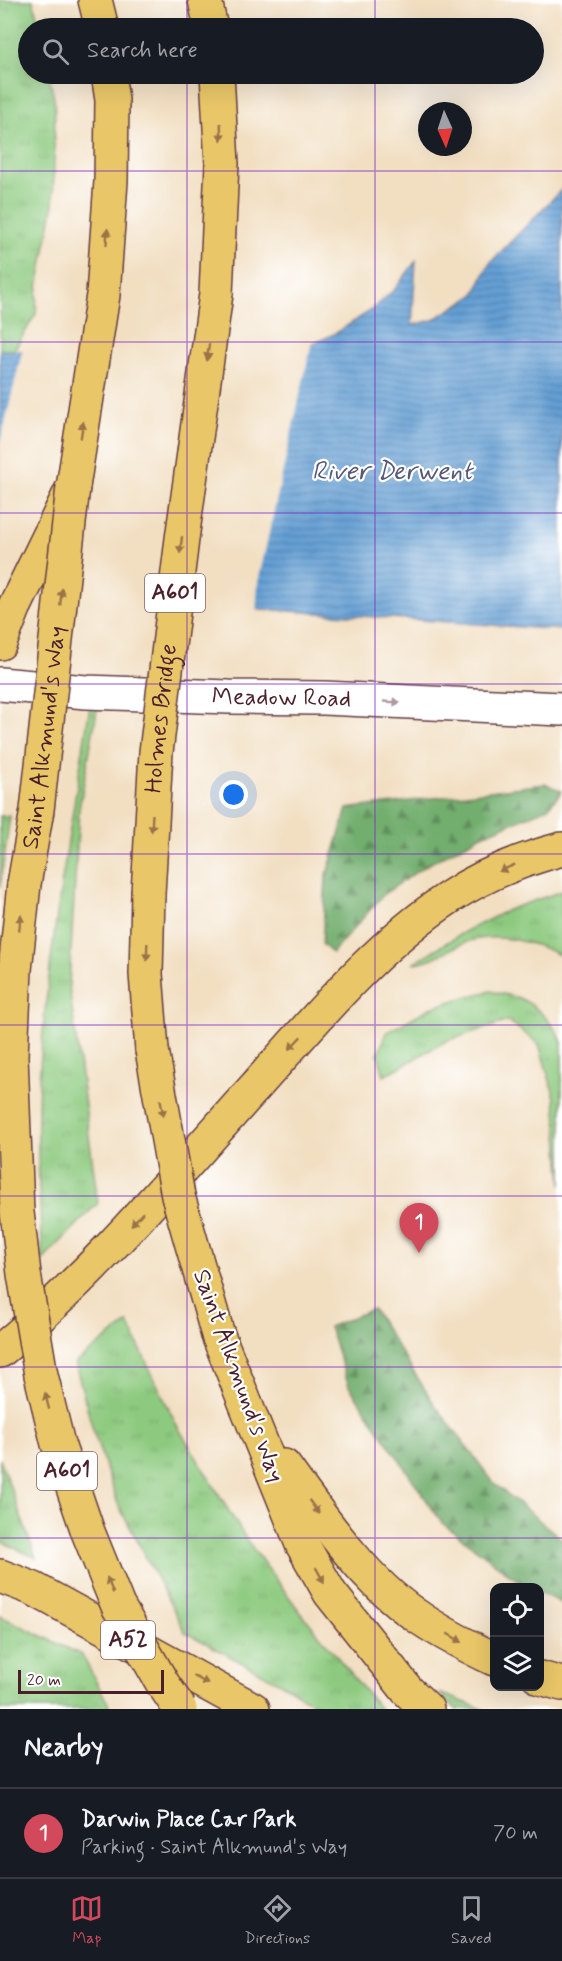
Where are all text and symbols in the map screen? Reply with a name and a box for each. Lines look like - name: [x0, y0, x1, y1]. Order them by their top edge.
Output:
- search box: [18, 18, 544, 84]
- icon: search: [39, 35, 72, 68]
- text: Search here: [87, 37, 198, 65]
- north arrow: [418, 102, 472, 156]
- one-way arrow: [216, 122, 226, 141]
- one-way arrow: [102, 227, 112, 246]
- one-way arrow: [203, 343, 212, 362]
- one-way arrow: [78, 420, 87, 439]
- water label: River Derwent: [312, 455, 474, 489]
- one-way arrow: [177, 536, 186, 555]
- road number: A601: [145, 574, 205, 612]
- one-way arrow: [56, 587, 66, 606]
- street label: Saint Alkmund's Way: [15, 624, 73, 852]
- street label: Holmes Bridge: [138, 642, 186, 794]
- street label: Meadow Road: [211, 681, 352, 715]
- one-way arrow: [383, 697, 402, 706]
- your location: [219, 780, 248, 809]
- one-way arrow: [148, 813, 157, 832]
- one-way arrow: [498, 864, 516, 873]
- one-way arrow: [15, 914, 25, 933]
- one-way arrow: [142, 943, 152, 962]
- one-way arrow: [289, 1035, 303, 1049]
- one-way arrow: [158, 1098, 167, 1117]
- pin: 1: [400, 1204, 438, 1253]
- one-way arrow: [131, 1211, 144, 1226]
- street label: Saint Alkmund's Way: [185, 1265, 291, 1487]
- one-way arrow: [42, 1392, 52, 1410]
- road number: A601: [37, 1452, 97, 1490]
- one-way arrow: [308, 1498, 320, 1514]
- one-way arrow: [315, 1567, 325, 1584]
- one-way arrow: [105, 1576, 114, 1594]
- map controls: [490, 1583, 544, 1691]
- button: locate: [490, 1583, 544, 1637]
- road number: A52: [101, 1621, 155, 1659]
- one-way arrow: [447, 1633, 463, 1644]
- button: layers: [490, 1637, 544, 1691]
- scale bar: [18, 1667, 164, 1694]
- text: 20 m: [27, 1670, 61, 1691]
- one-way arrow: [193, 1675, 210, 1685]
- text: Nearby: [24, 1731, 103, 1765]
- text: Darwin Place Car Park: [81, 1806, 296, 1834]
- text: 1: [39, 1820, 48, 1847]
- text: 70 m: [493, 1820, 538, 1847]
- text: Parking · Saint Alkmund's Way: [81, 1834, 347, 1861]
- tab: Map: [70, 1892, 103, 1949]
- tab: Directions: [244, 1892, 310, 1949]
- tab: Saved: [451, 1892, 492, 1949]

